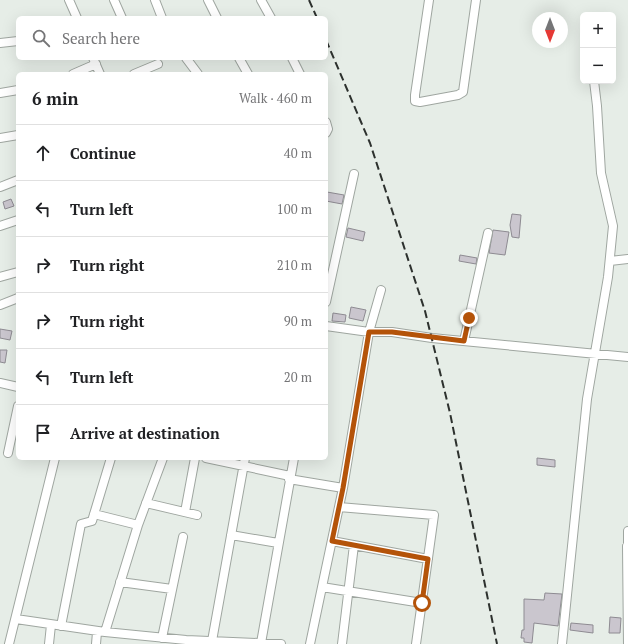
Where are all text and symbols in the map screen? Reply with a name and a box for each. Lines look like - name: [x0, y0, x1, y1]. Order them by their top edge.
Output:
- north arrow: [532, 12, 568, 48]
- map controls: [580, 12, 616, 84]
- button: +: [580, 12, 616, 48]
- search box: [16, 16, 328, 60]
- icon: search: [30, 27, 52, 49]
- text: Search here: [62, 28, 140, 48]
- button: −: [580, 48, 616, 84]
- text: 6 min: [32, 87, 79, 110]
- text: Walk · 460 m: [239, 89, 312, 107]
- icon: ahead: [32, 142, 54, 164]
- text: Continue: [70, 143, 136, 163]
- text: 40 m: [284, 144, 312, 162]
- icon: left: [32, 198, 54, 220]
- text: Turn left: [70, 199, 134, 219]
- text: 100 m: [277, 200, 312, 218]
- icon: right: [32, 254, 54, 276]
- text: Turn right: [70, 255, 145, 275]
- text: 210 m: [277, 256, 312, 274]
- route end: [460, 309, 478, 327]
- icon: right: [32, 310, 54, 332]
- text: Turn right: [70, 311, 145, 331]
- text: 90 m: [284, 312, 312, 330]
- icon: left: [32, 366, 54, 388]
- text: Turn left: [70, 367, 134, 387]
- text: 20 m: [284, 368, 312, 386]
- icon: arrive: [32, 422, 54, 444]
- text: Arrive at destination: [70, 423, 220, 443]
- route start: [413, 594, 431, 612]

